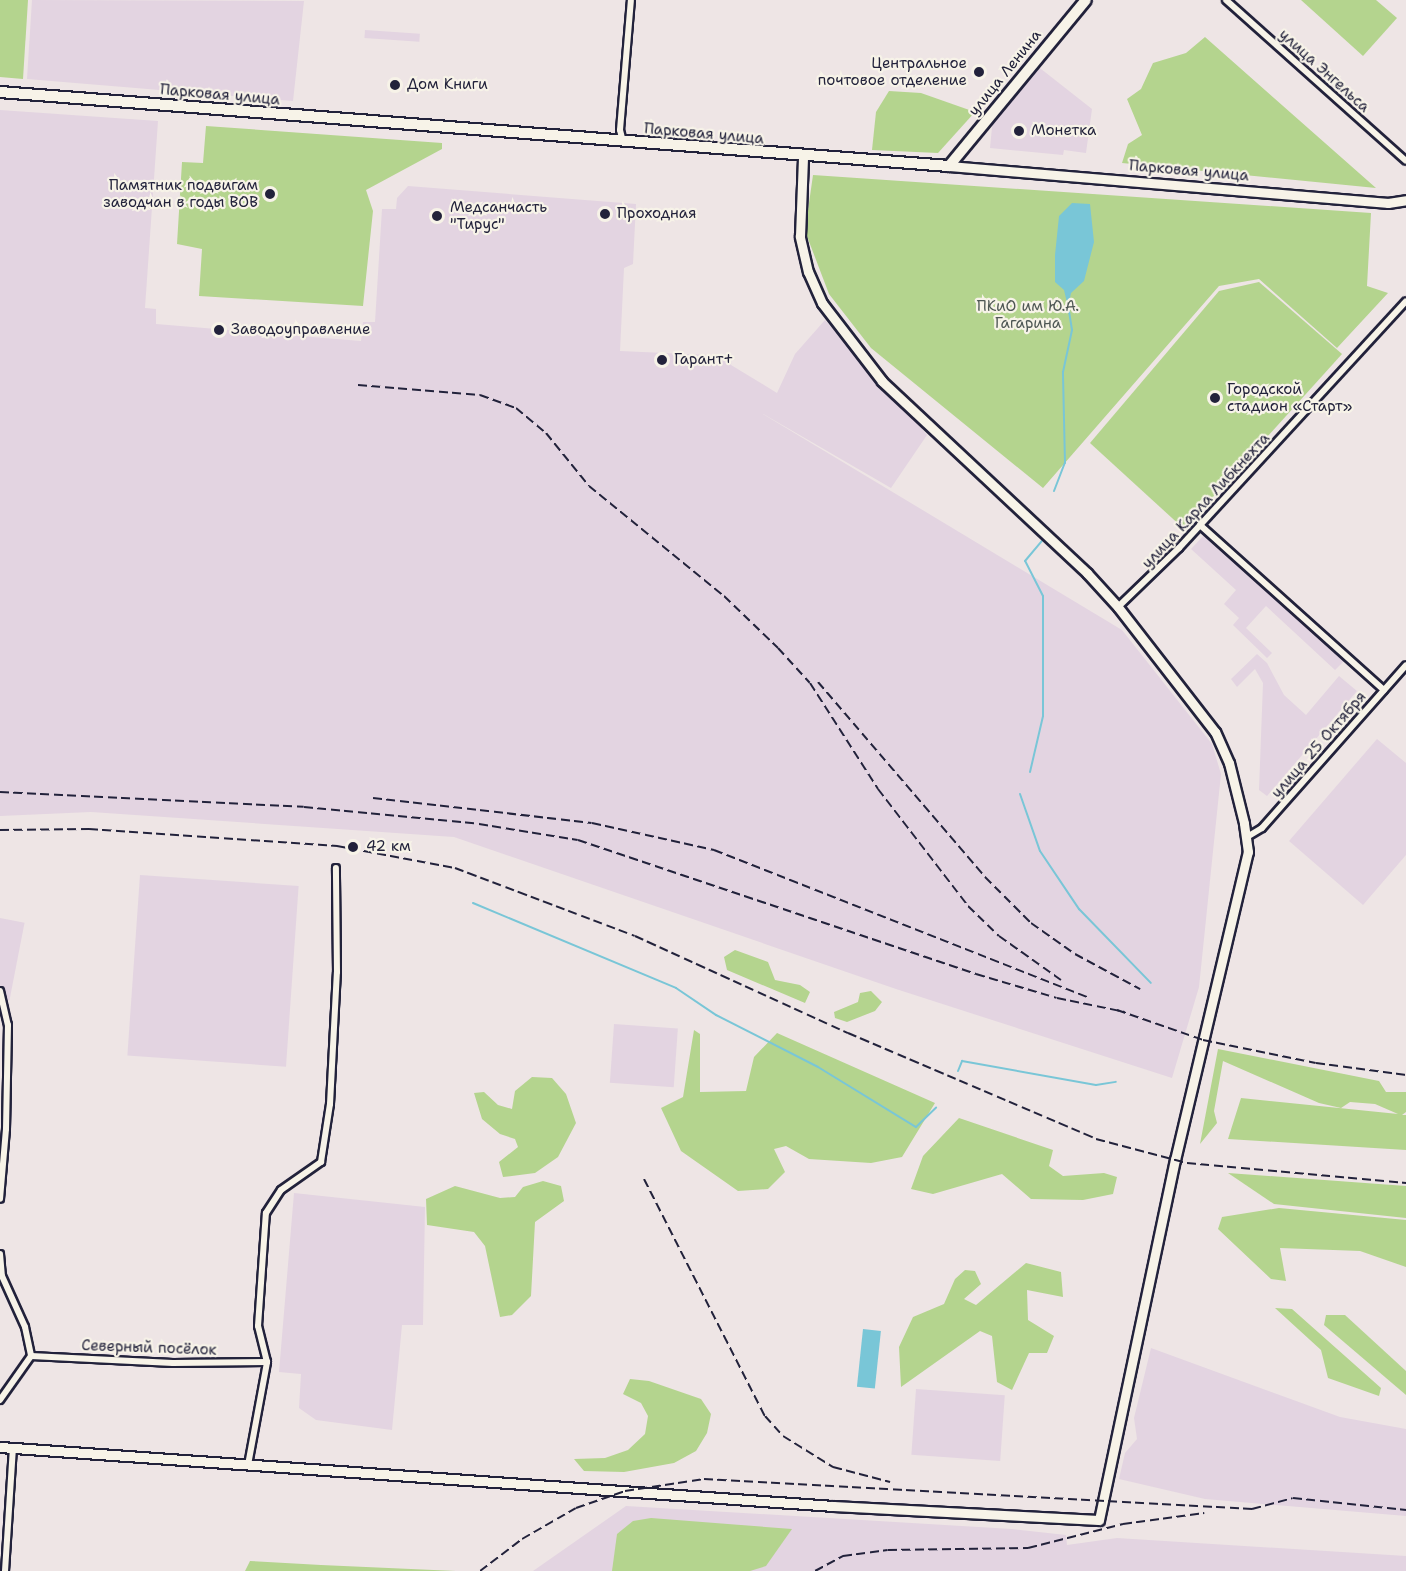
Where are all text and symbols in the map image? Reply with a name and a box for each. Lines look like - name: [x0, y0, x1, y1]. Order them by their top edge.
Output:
- street label: улица Ленина: [965, 26, 1045, 120]
- street label: улица Энгельса: [1275, 26, 1373, 116]
- place label: Центральное почтовое отделение: [818, 54, 967, 89]
- marker: Центральное почтовое отделение: [972, 65, 986, 79]
- place label: Дом Книги: [407, 76, 488, 94]
- marker: Дом Книги: [388, 78, 402, 92]
- street label: Парковая улица: [159, 81, 281, 109]
- street label: Парковая улица: [643, 120, 765, 148]
- place label: Монетка: [1031, 122, 1096, 140]
- marker: Монетка: [1012, 124, 1026, 138]
- street label: Парковая улица: [1128, 157, 1250, 185]
- place label: Памятник подвигам заводчан в годы ВОВ: [103, 176, 258, 211]
- marker: Памятник подвигам заводчан в годы ВОВ: [263, 187, 277, 201]
- place label: Медсанчасть "Тирус": [450, 198, 547, 233]
- place label: Проходная: [617, 205, 696, 223]
- marker: Медсанчасть "Тирус": [428, 207, 446, 225]
- marker: Проходная: [598, 207, 612, 221]
- park label: ПКиО им Ю.А. Гагарина: [977, 297, 1079, 332]
- place label: Заводоуправление: [231, 321, 370, 339]
- marker: Заводоуправление: [212, 323, 226, 337]
- place label: Гарант+: [674, 351, 734, 369]
- marker: Гарант+: [655, 353, 669, 367]
- place label: Городской стадион «Старт»: [1227, 380, 1352, 415]
- marker: Городской стадион «Старт»: [1208, 391, 1222, 405]
- street label: улица Карла Либкнехта: [1139, 430, 1273, 572]
- street label: улица 25 Октября: [1268, 688, 1370, 802]
- marker: 42 км: [344, 838, 362, 856]
- place label: 42 км: [366, 838, 411, 856]
- street label: Северный посёлок: [81, 1337, 217, 1359]

